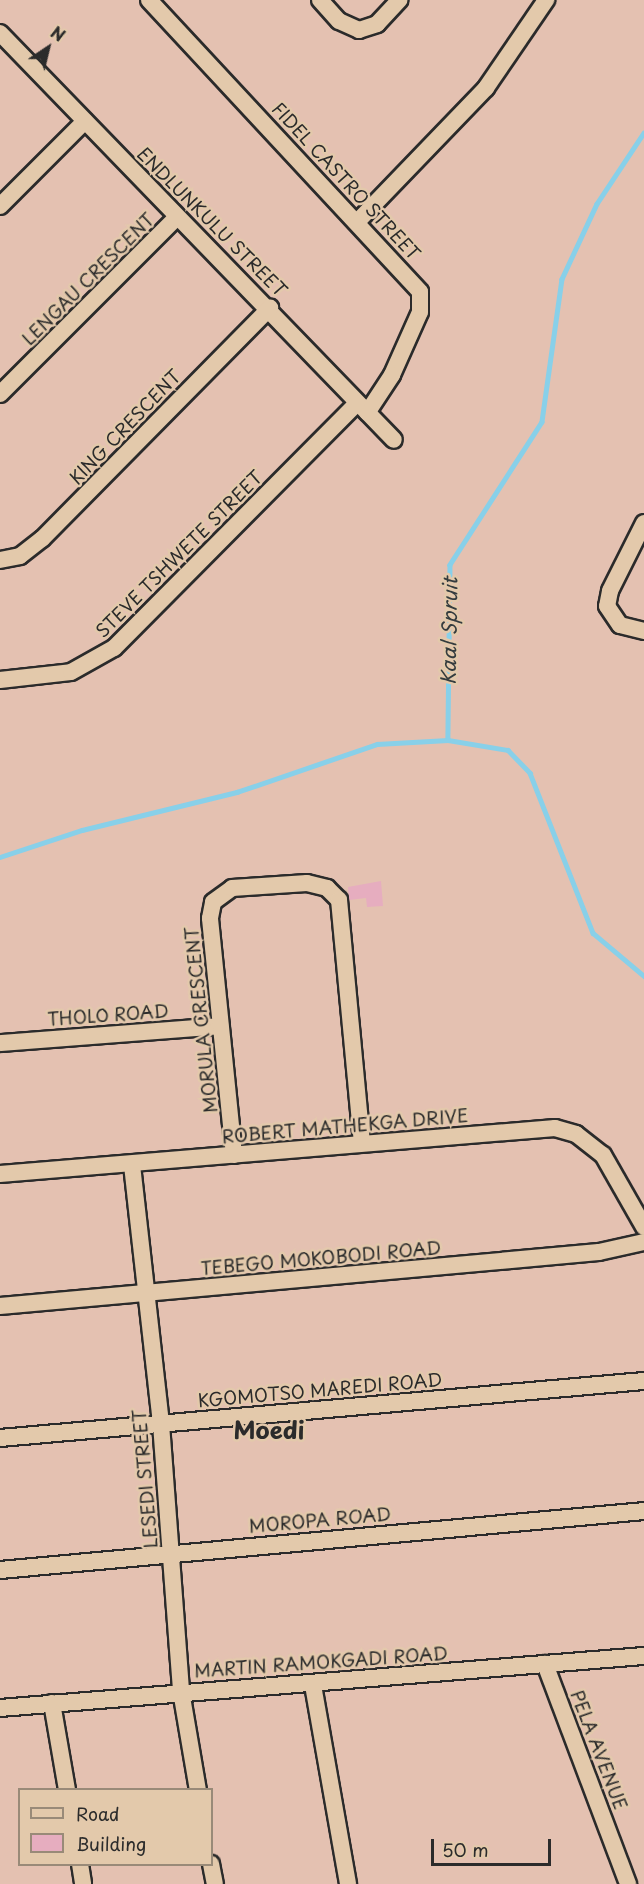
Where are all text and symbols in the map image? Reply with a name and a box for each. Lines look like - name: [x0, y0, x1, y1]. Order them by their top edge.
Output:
- north arrow: [18, 18, 78, 78]
- text: N: [46, 20, 70, 47]
- street label: FIDEL CASTRO STREET: [266, 96, 426, 266]
- street label: ENDLUNKULU STREET: [133, 143, 291, 301]
- street label: LENGAU CRESCENT: [16, 207, 160, 351]
- street label: KING CRESCENT: [64, 365, 186, 489]
- street label: STEVE TSHWETE STREET: [90, 465, 268, 643]
- water label: Kaal Spruit: [436, 577, 462, 685]
- street label: MORULA CRESCENT: [181, 927, 221, 1113]
- street label: THOLO ROAD: [45, 1000, 171, 1030]
- street label: ROBERT MATHEKGA DRIVE: [220, 1104, 470, 1148]
- street label: TEBEGO MOKOBODI ROAD: [199, 1237, 443, 1279]
- street label: KGOMOTSO MAREDI ROAD: [196, 1368, 444, 1412]
- street label: LESEDI STREET: [128, 1407, 162, 1551]
- district label: Moedi: [233, 1416, 305, 1444]
- street label: MOROPA ROAD: [249, 1503, 391, 1537]
- street label: MARTIN RAMOKGADI ROAD: [193, 1642, 449, 1682]
- street label: PELA AVENUE: [566, 1687, 632, 1813]
- legend: [18, 1788, 213, 1866]
- text: Road: [76, 1800, 120, 1827]
- scale bar: [434, 1827, 554, 1865]
- text: Building: [76, 1830, 146, 1857]
- text: 50 m: [442, 1836, 489, 1863]

